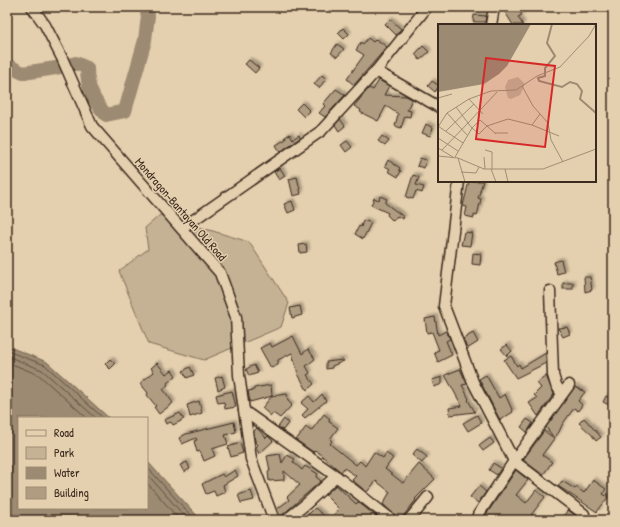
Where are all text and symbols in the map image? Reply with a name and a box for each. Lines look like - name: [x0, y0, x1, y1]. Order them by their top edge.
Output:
- inset map: [438, 24, 596, 182]
- street label: Mondragon-Bantayan Old Road: [131, 154, 231, 265]
- legend: [18, 417, 148, 509]
- text: Road: [54, 424, 74, 441]
- text: Park: [54, 444, 74, 461]
- text: Water: [54, 464, 80, 481]
- text: Building: [54, 484, 89, 501]

